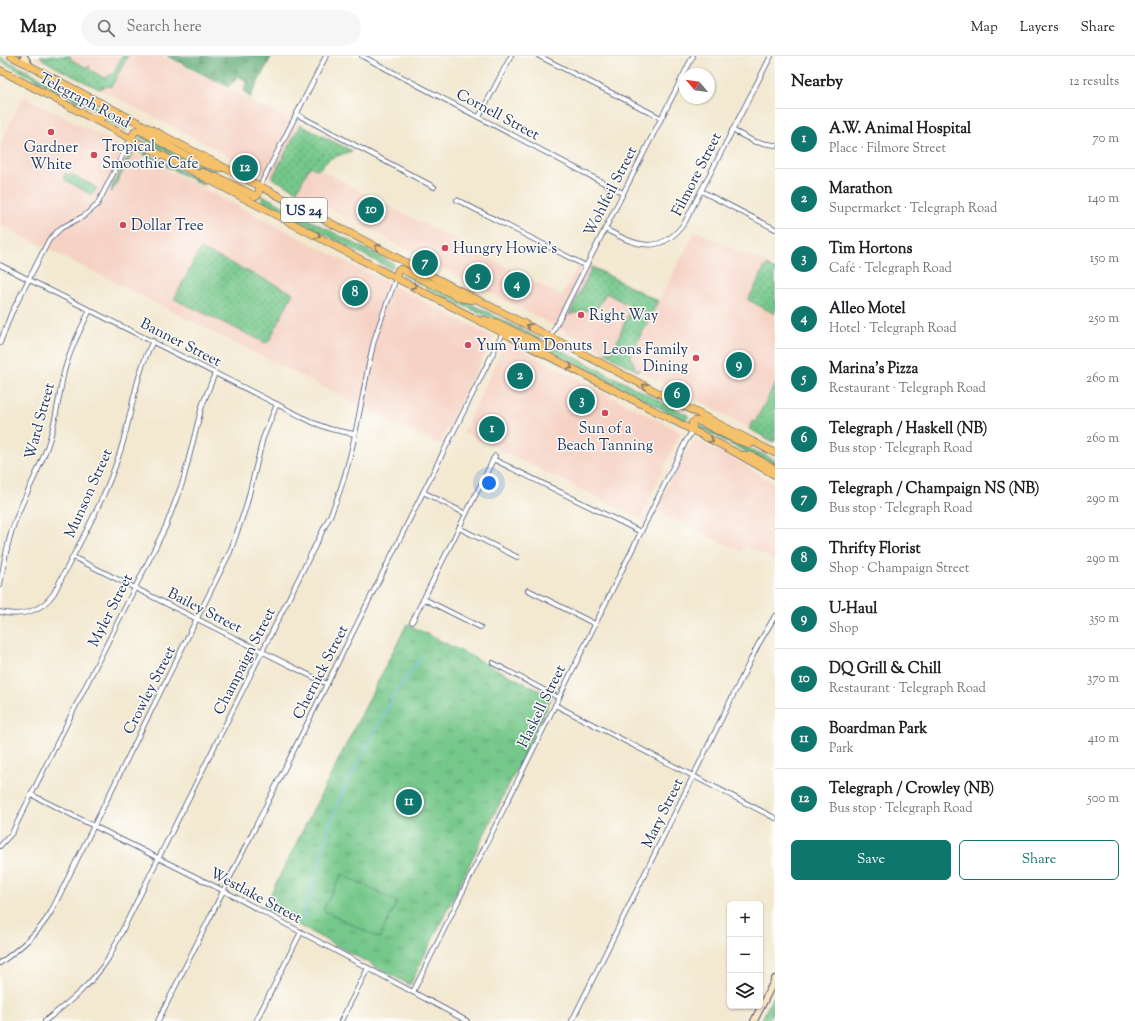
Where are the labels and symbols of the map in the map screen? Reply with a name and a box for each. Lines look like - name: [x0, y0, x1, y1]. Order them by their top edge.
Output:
- street label: Telegraph Road: [35, 68, 134, 135]
- north arrow: [679, 68, 715, 104]
- street label: Cornell Street: [452, 85, 543, 146]
- marker: Gardner White: [46, 127, 56, 137]
- street label: Filmore Street: [667, 129, 727, 220]
- place label: Tropical Smoothie Cafe: [102, 137, 199, 175]
- place label: Gardner White: [24, 138, 79, 176]
- street label: Wohlfeil Street: [580, 143, 643, 240]
- marker: Tropical Smoothie Cafe: [89, 150, 99, 160]
- pin: 12: [232, 153, 258, 183]
- pin: 10: [358, 195, 384, 225]
- road number: US 24: [281, 198, 327, 222]
- place label: Dollar Tree: [131, 216, 204, 237]
- marker: Dollar Tree: [118, 220, 128, 230]
- one-way arrow: [314, 232, 322, 239]
- place label: Hungry Howie's: [453, 239, 557, 260]
- marker: Hungry Howie's: [440, 243, 450, 253]
- one-way arrow: [373, 244, 381, 252]
- pin: 7: [412, 248, 438, 278]
- pin: 5: [465, 262, 491, 292]
- pin: 4: [504, 270, 530, 300]
- pin: 8: [342, 278, 368, 308]
- one-way arrow: [409, 281, 417, 289]
- place label: Right Way: [589, 306, 659, 327]
- marker: Right Way: [576, 310, 586, 320]
- street label: Banner Street: [136, 314, 225, 373]
- one-way arrow: [526, 324, 533, 331]
- place label: Yum Yum Donuts: [476, 336, 592, 357]
- marker: Yum Yum Donuts: [463, 340, 473, 350]
- place label: Leons Family Dining: [603, 340, 689, 378]
- pin: 9: [726, 350, 752, 380]
- marker: Leons Family Dining: [691, 353, 701, 363]
- pin: 2: [507, 361, 533, 391]
- one-way arrow: [566, 363, 573, 370]
- pin: 6: [664, 380, 690, 410]
- street label: Ward Street: [20, 381, 61, 462]
- one-way arrow: [641, 383, 649, 390]
- pin: 3: [569, 386, 595, 416]
- marker: Sun of a Beach Tanning: [600, 408, 610, 418]
- pin: 1: [479, 414, 505, 444]
- place label: Sun of a Beach Tanning: [557, 419, 653, 457]
- one-way arrow: [706, 435, 714, 442]
- street label: Munson Street: [60, 446, 118, 542]
- your location: [479, 473, 499, 493]
- street label: Myler Street: [84, 570, 139, 651]
- street label: Bailey Street: [164, 584, 245, 639]
- street label: Champaign Street: [209, 605, 281, 719]
- street label: Chernick Street: [289, 622, 354, 723]
- street label: Crowley Street: [119, 643, 182, 738]
- street label: Haskell Street: [513, 662, 571, 752]
- street label: Mary Street: [637, 775, 689, 852]
- pin: 11: [396, 787, 422, 817]
- street label: Westlake Street: [206, 863, 305, 929]

